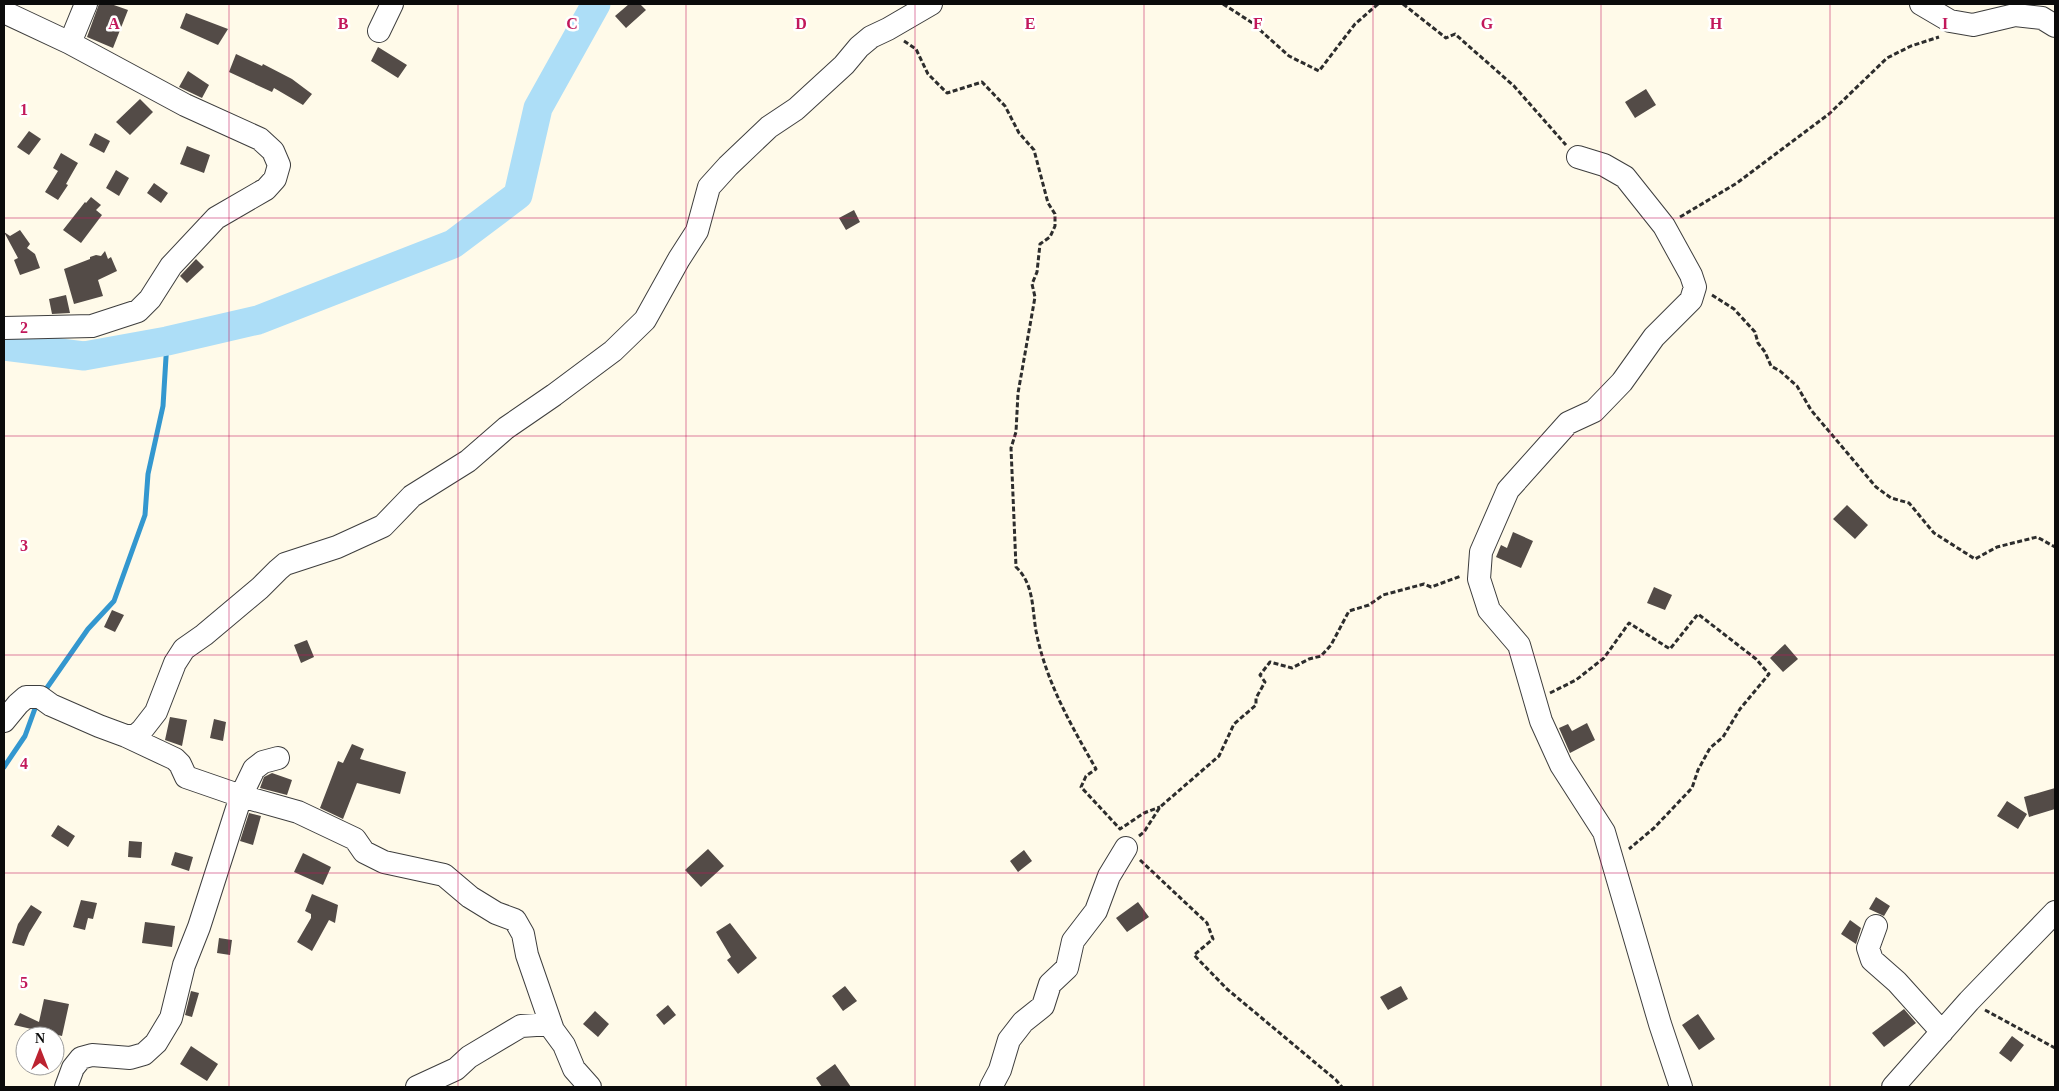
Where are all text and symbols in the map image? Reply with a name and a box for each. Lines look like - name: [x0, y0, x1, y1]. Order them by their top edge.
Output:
- text: A: [108, 15, 120, 32]
- text: B: [338, 15, 349, 32]
- text: C: [566, 15, 578, 32]
- text: D: [795, 15, 807, 32]
- text: E: [1025, 15, 1035, 32]
- text: F: [1253, 15, 1263, 32]
- text: G: [1481, 15, 1494, 32]
- text: H: [1710, 15, 1723, 32]
- text: I: [1942, 15, 1948, 32]
- text: 1: [20, 101, 28, 118]
- text: 2: [20, 319, 28, 336]
- text: 3: [20, 537, 28, 554]
- text: 4: [20, 755, 28, 772]
- text: 5: [20, 974, 28, 991]
- north arrow: [15, 1026, 65, 1076]
- text: N: [35, 1031, 45, 1046]

